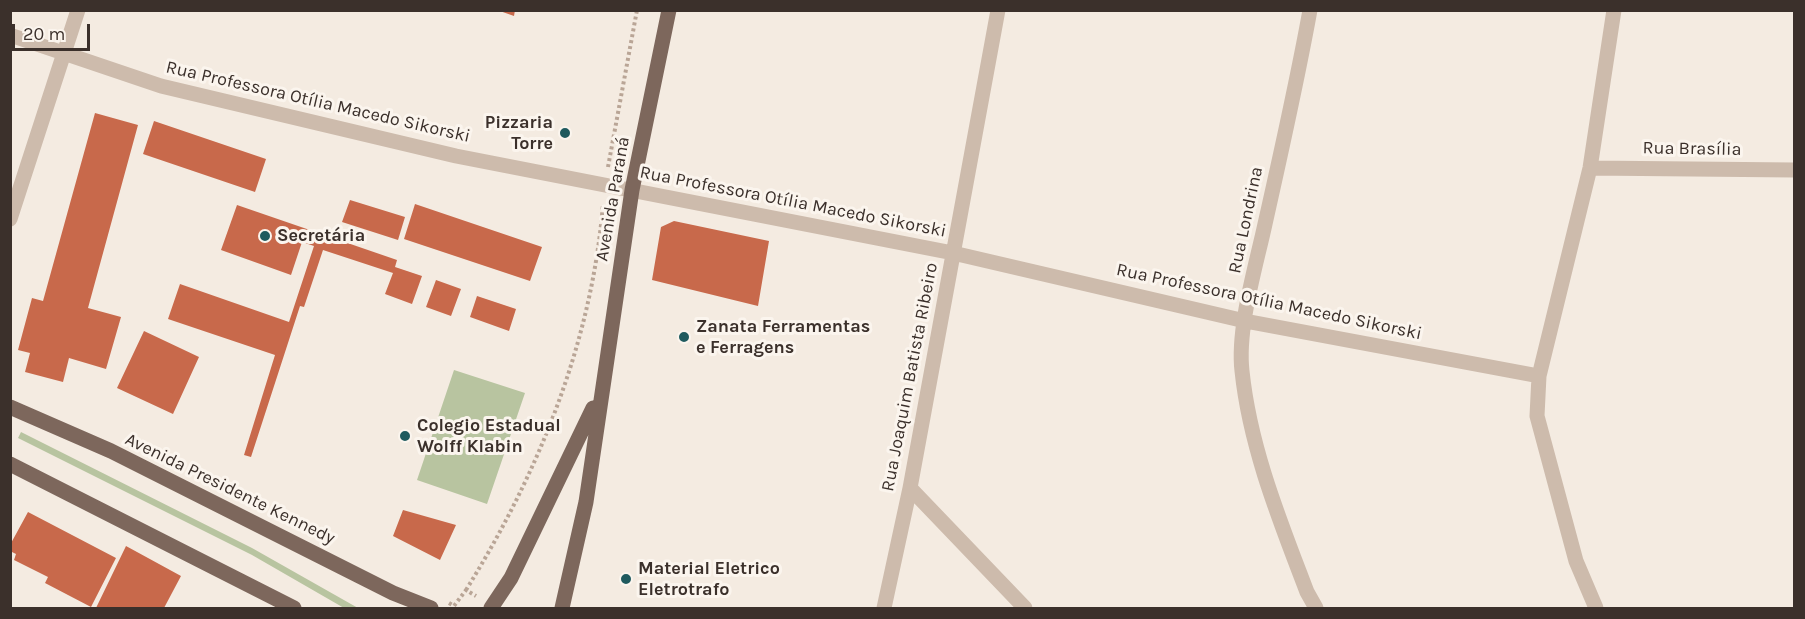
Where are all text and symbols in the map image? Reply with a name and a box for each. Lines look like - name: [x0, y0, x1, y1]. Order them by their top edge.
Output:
- scale bar: [15, 12, 93, 50]
- text: 20 m: [23, 23, 65, 45]
- street label: Rua Professora Otília Macedo Sikorski: [164, 56, 472, 148]
- place label: Pizzaria Torre: [485, 112, 553, 154]
- marker: Pizzaria Torre: [558, 126, 572, 140]
- street label: Avenida Paraná: [591, 135, 635, 263]
- street label: Rua Brasília: [1642, 137, 1742, 161]
- street label: Rua Professora Otília Macedo Sikorski: [638, 162, 948, 242]
- street label: Rua Londrina: [1224, 165, 1268, 275]
- place label: Secretária: [277, 225, 365, 247]
- marker: Secretária: [258, 229, 272, 243]
- street label: Rua Professora Otília Macedo Sikorski: [1114, 259, 1424, 345]
- street label: Rua Joaquim Batista Ribeiro: [877, 261, 943, 493]
- place label: Zanata Ferramentas e Ferragens: [696, 316, 870, 358]
- marker: Zanata Ferramentas e Ferragens: [677, 330, 691, 344]
- place label: Colegio Estadual Wolff Klabin: [417, 415, 561, 458]
- street label: Avenida Presidente Kennedy: [121, 429, 339, 549]
- marker: Colegio Estadual Wolff Klabin: [398, 429, 412, 443]
- place label: Material Eletrico Eletrotrafo: [638, 558, 780, 600]
- marker: Material Eletrico Eletrotrafo: [619, 572, 633, 586]

